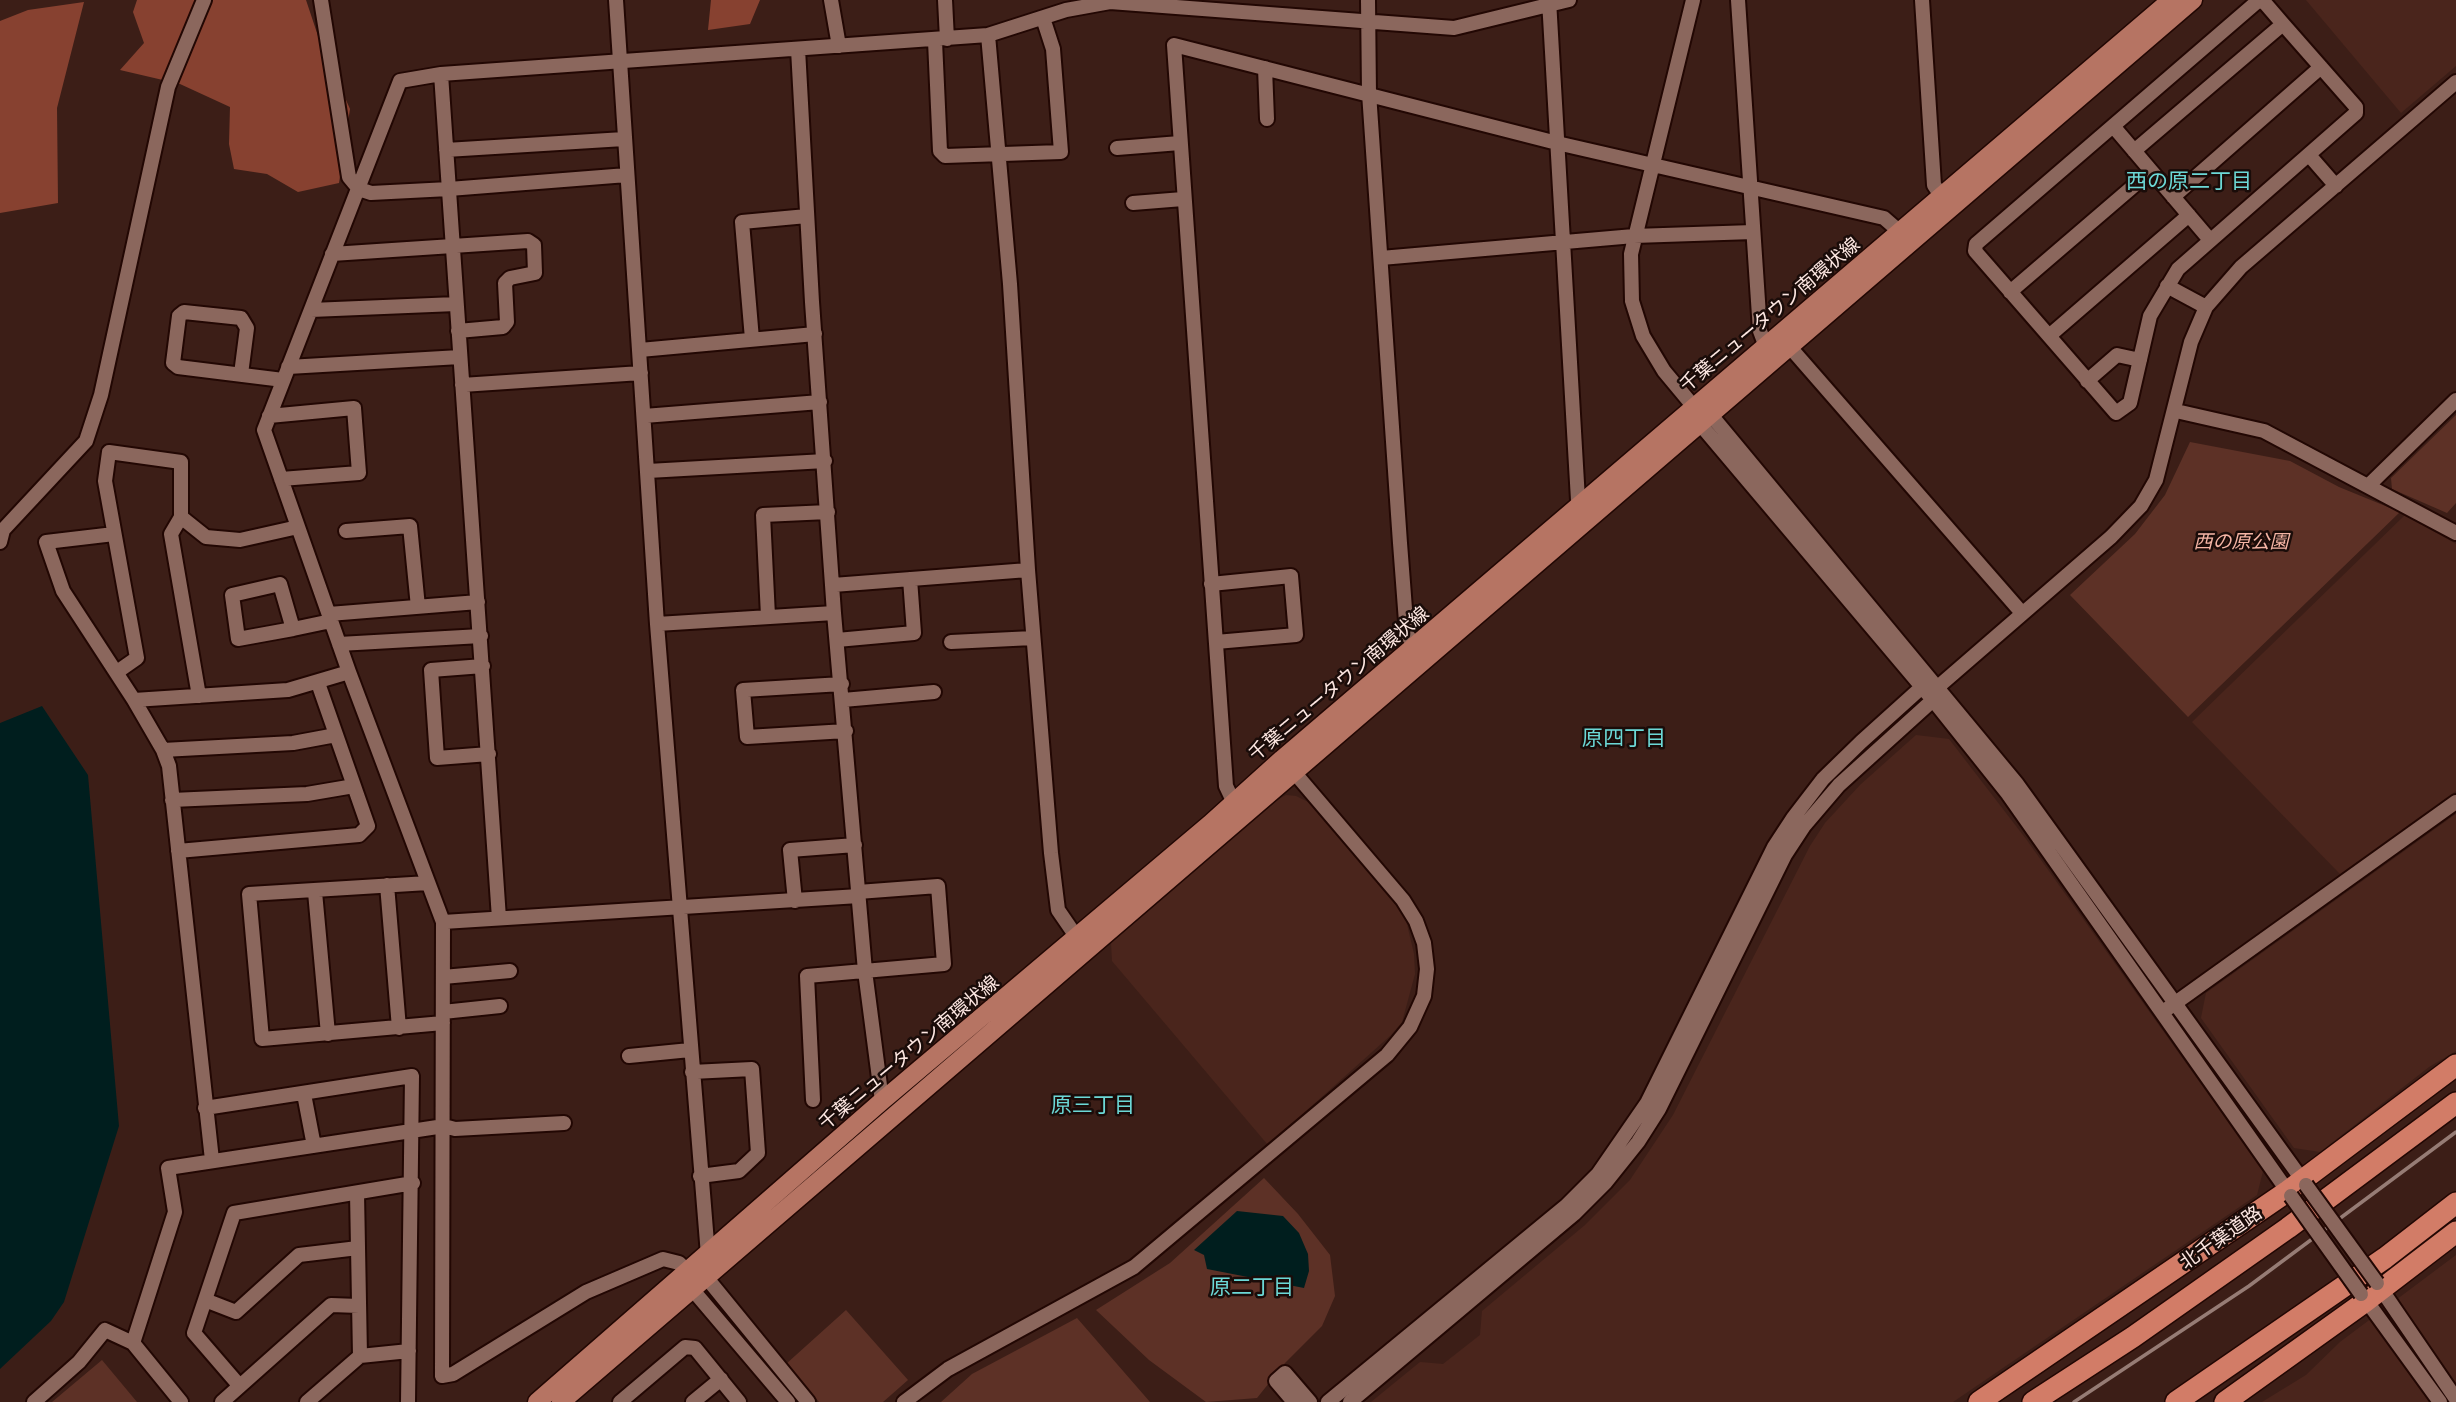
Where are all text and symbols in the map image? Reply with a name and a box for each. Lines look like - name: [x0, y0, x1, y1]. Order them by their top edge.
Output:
- district label: 西の原二丁目: [2126, 169, 2252, 195]
- street label: 千葉ニュータウン南環状線: [1675, 233, 1865, 397]
- park label: 西の原公園: [2194, 531, 2288, 553]
- street label: 千葉ニュータウン南環状線: [1244, 602, 1434, 766]
- district label: 原四丁目: [1582, 726, 1666, 752]
- street label: 千葉ニュータウン南環状線: [814, 971, 1004, 1135]
- district label: 原三丁目: [1051, 1093, 1135, 1119]
- street label: 北千葉道路: [2176, 1201, 2266, 1275]
- district label: 原二丁目: [1210, 1275, 1294, 1301]

